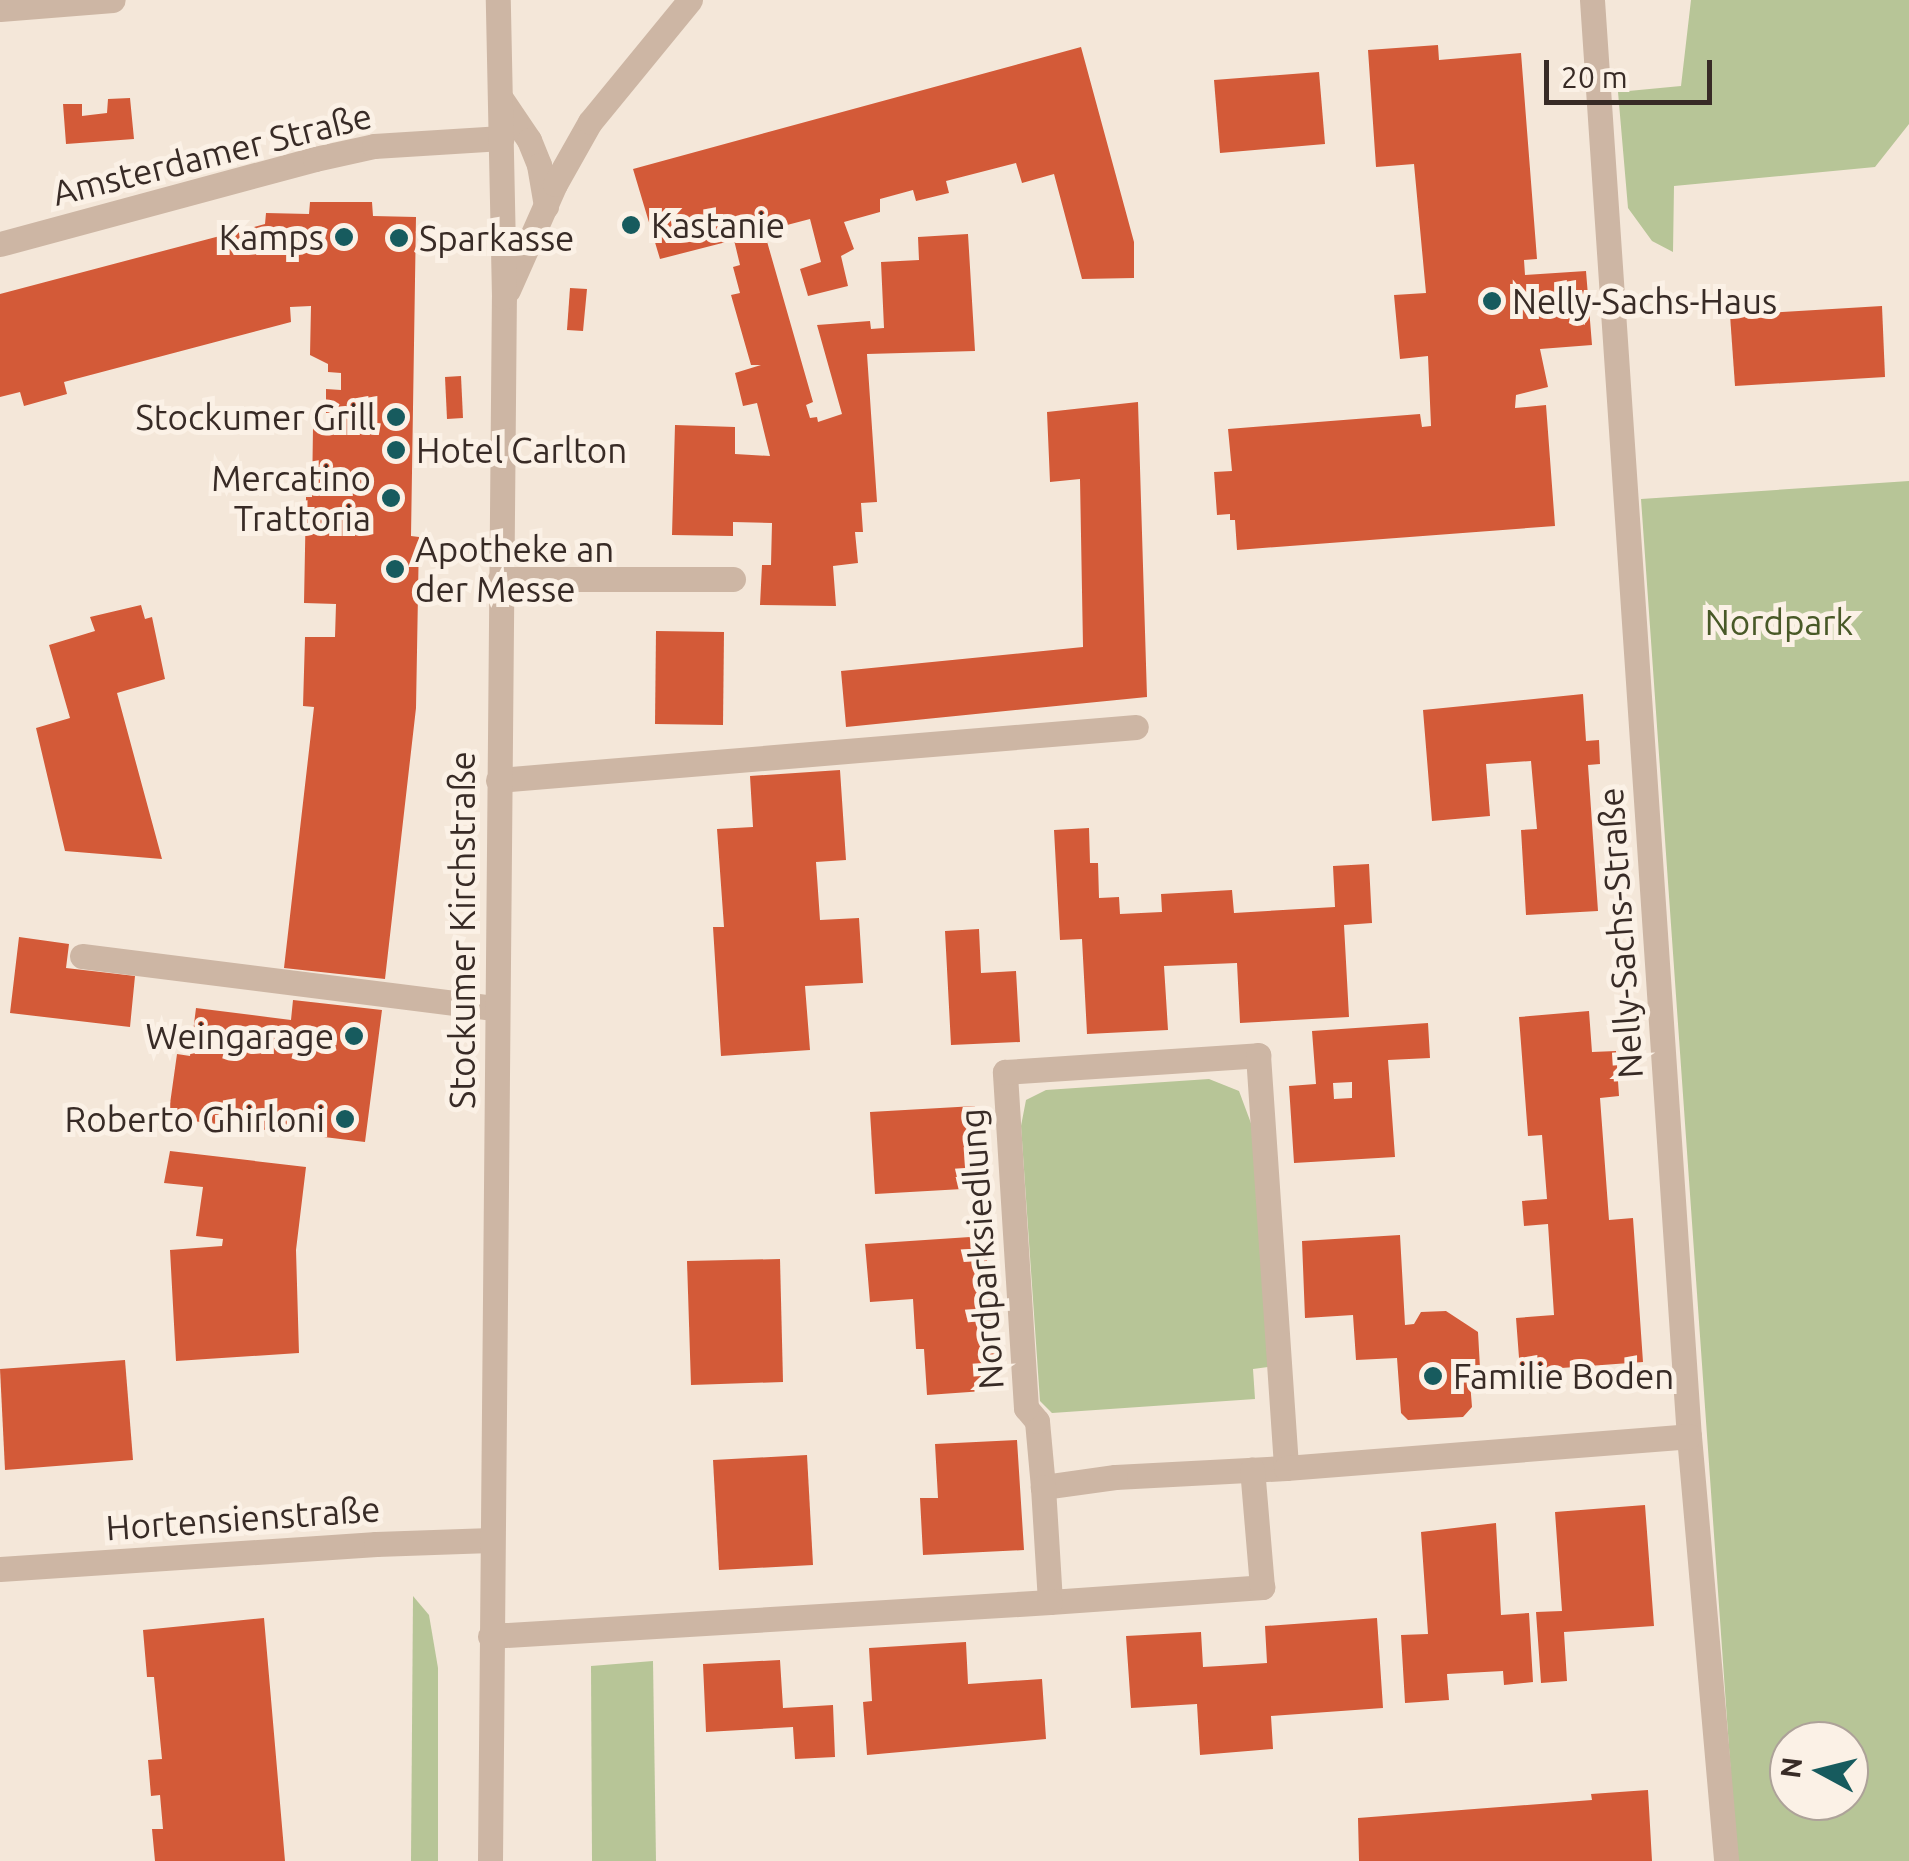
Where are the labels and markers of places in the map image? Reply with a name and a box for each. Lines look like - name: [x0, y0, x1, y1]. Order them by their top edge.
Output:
- place label: Kastanie: [651, 204, 785, 246]
- marker: Kastanie: [620, 214, 642, 236]
- place label: Kamps: [219, 216, 324, 258]
- place label: Sparkasse: [419, 217, 574, 259]
- marker: Kamps: [333, 226, 355, 248]
- marker: Sparkasse: [388, 227, 410, 249]
- place label: Nelly-Sachs-Haus: [1512, 280, 1777, 322]
- marker: Nelly-Sachs-Haus: [1481, 290, 1503, 312]
- place label: Stockumer Grill: [135, 396, 376, 438]
- marker: Stockumer Grill: [385, 406, 407, 428]
- place label: Hotel Carlton: [416, 429, 627, 471]
- marker: Hotel Carlton: [385, 439, 407, 461]
- place label: Mercatino Trattoria: [211, 457, 371, 539]
- marker: Mercatino Trattoria: [380, 487, 402, 509]
- place label: Apotheke an der Messe: [415, 528, 614, 610]
- marker: Apotheke an der Messe: [384, 558, 406, 580]
- place label: Weingarage: [146, 1015, 334, 1057]
- marker: Weingarage: [343, 1025, 365, 1047]
- place label: Roberto Ghirloni: [64, 1098, 325, 1140]
- marker: Roberto Ghirloni: [334, 1108, 356, 1130]
- place label: Familie Boden: [1453, 1355, 1674, 1397]
- marker: Familie Boden: [1422, 1365, 1444, 1387]

